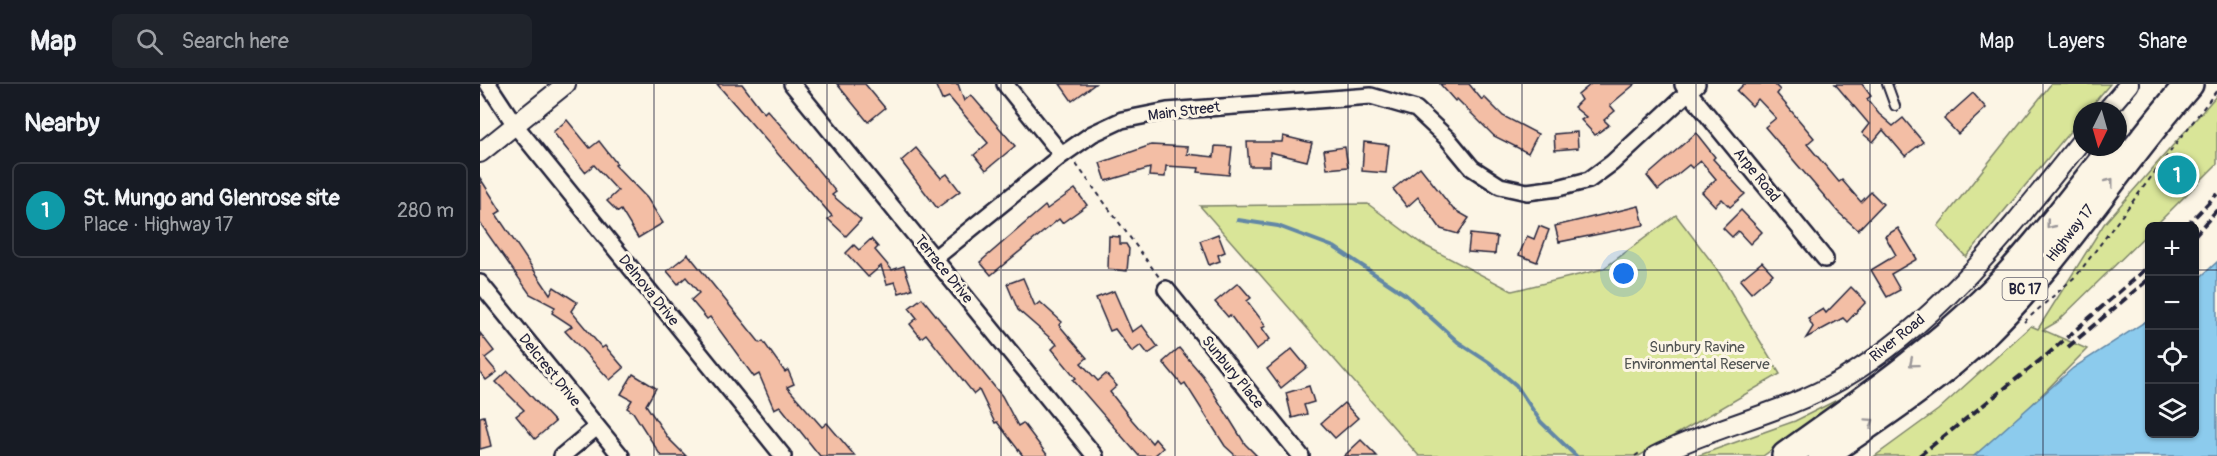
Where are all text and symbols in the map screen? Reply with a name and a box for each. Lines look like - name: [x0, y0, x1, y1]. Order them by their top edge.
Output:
- search box: [112, 14, 532, 68]
- text: Map: [30, 24, 76, 59]
- icon: search: [133, 25, 166, 58]
- text: Search here: [181, 27, 289, 55]
- text: Map: [1979, 28, 2014, 55]
- text: Layers: [2047, 28, 2105, 55]
- text: Share: [2138, 28, 2187, 55]
- street label: Main Street: [1147, 98, 1222, 125]
- north arrow: [2073, 102, 2127, 156]
- text: Nearby: [24, 107, 100, 139]
- street label: Arpe Road: [1729, 145, 1784, 206]
- pin: 1: [2158, 152, 2196, 197]
- one-way arrow: [2103, 177, 2114, 188]
- text: St. Mungo and Glenrose site: [83, 184, 339, 212]
- text: 1: [42, 198, 49, 223]
- text: 280 m: [397, 198, 454, 223]
- street label: Highway 17: [2042, 201, 2099, 266]
- text: Place · Highway 17: [83, 212, 233, 237]
- one-way arrow: [2047, 218, 2058, 229]
- map controls: [2145, 222, 2199, 438]
- button: +: [2145, 222, 2199, 276]
- street label: Terrace Drive: [910, 231, 977, 308]
- street label: Delnova Drive: [614, 251, 684, 330]
- your location: [1609, 259, 1638, 288]
- button: −: [2145, 276, 2199, 330]
- road number: BC 17: [2002, 278, 2048, 300]
- street label: River Road: [1866, 310, 1929, 366]
- street label: Delcrest Drive: [514, 330, 585, 411]
- button: locate: [2145, 330, 2199, 384]
- street label: Sunbury Place: [1197, 332, 1268, 413]
- park label: Sunbury Ravine Environmental Reserve: [1624, 338, 1770, 374]
- one-way arrow: [1909, 356, 1920, 367]
- button: layers: [2145, 384, 2199, 438]
- one-way arrow: [1864, 418, 1875, 429]

